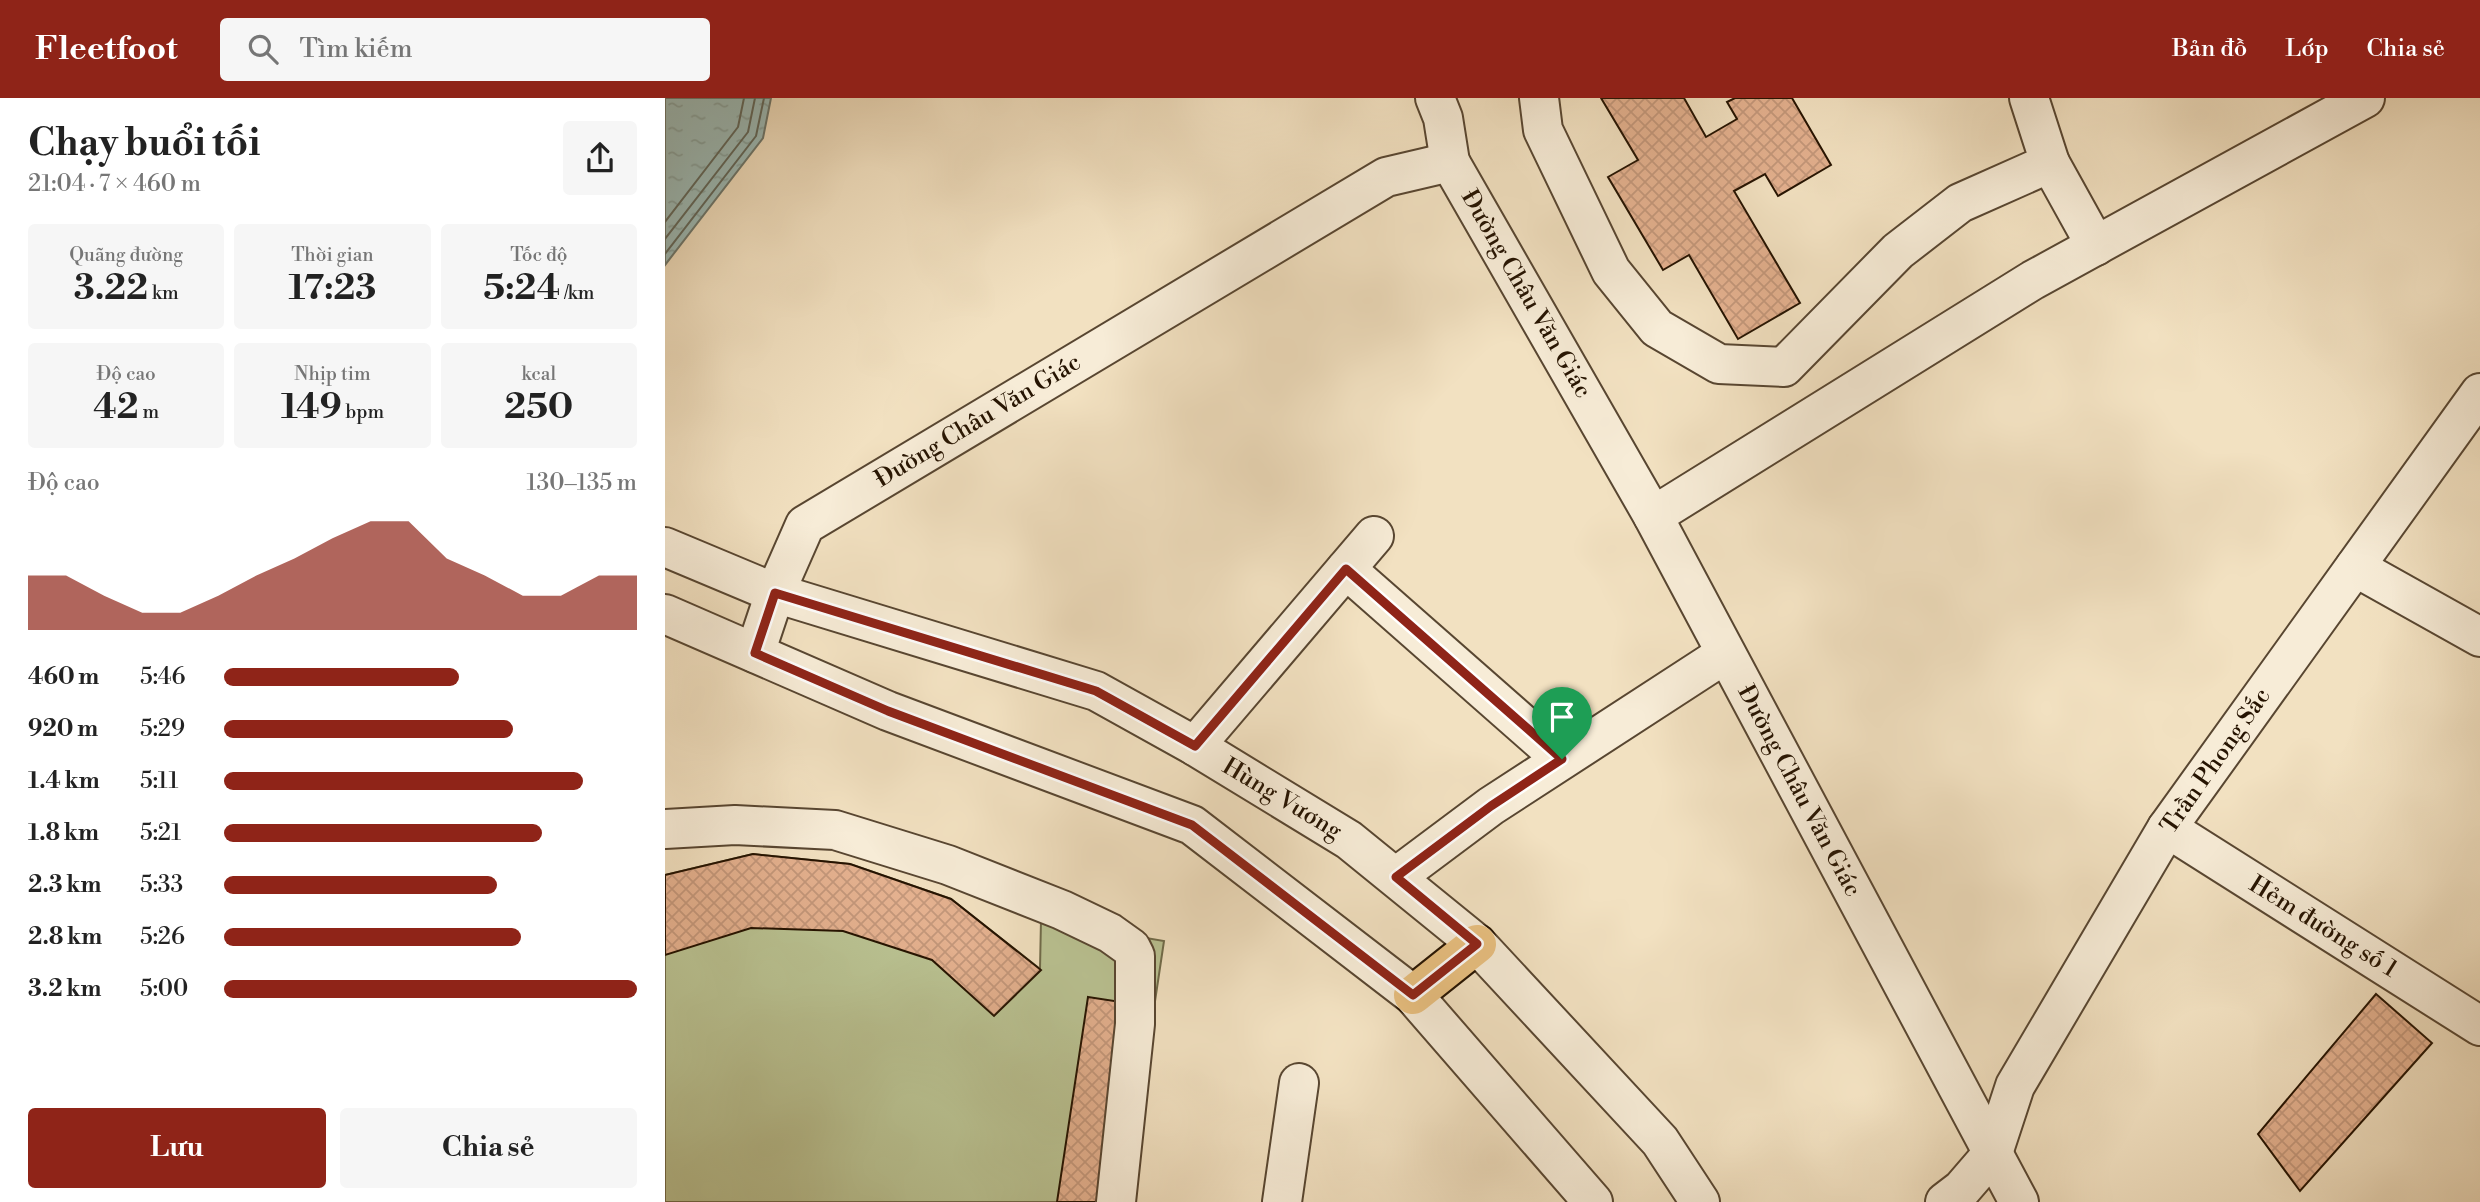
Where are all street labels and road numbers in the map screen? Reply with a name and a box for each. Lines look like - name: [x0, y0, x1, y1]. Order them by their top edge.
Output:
- street label: Đường Châu Văn Giác: [1454, 185, 1598, 403]
- street label: Đường Châu Văn Giác: [869, 348, 1087, 494]
- street label: Đường Châu Văn Giác: [1730, 680, 1868, 902]
- street label: Trần Phong Sắc: [2155, 682, 2277, 840]
- street label: Hùng Vương: [1217, 752, 1348, 847]
- street label: Hẻm đường số 1: [2243, 869, 2403, 985]

